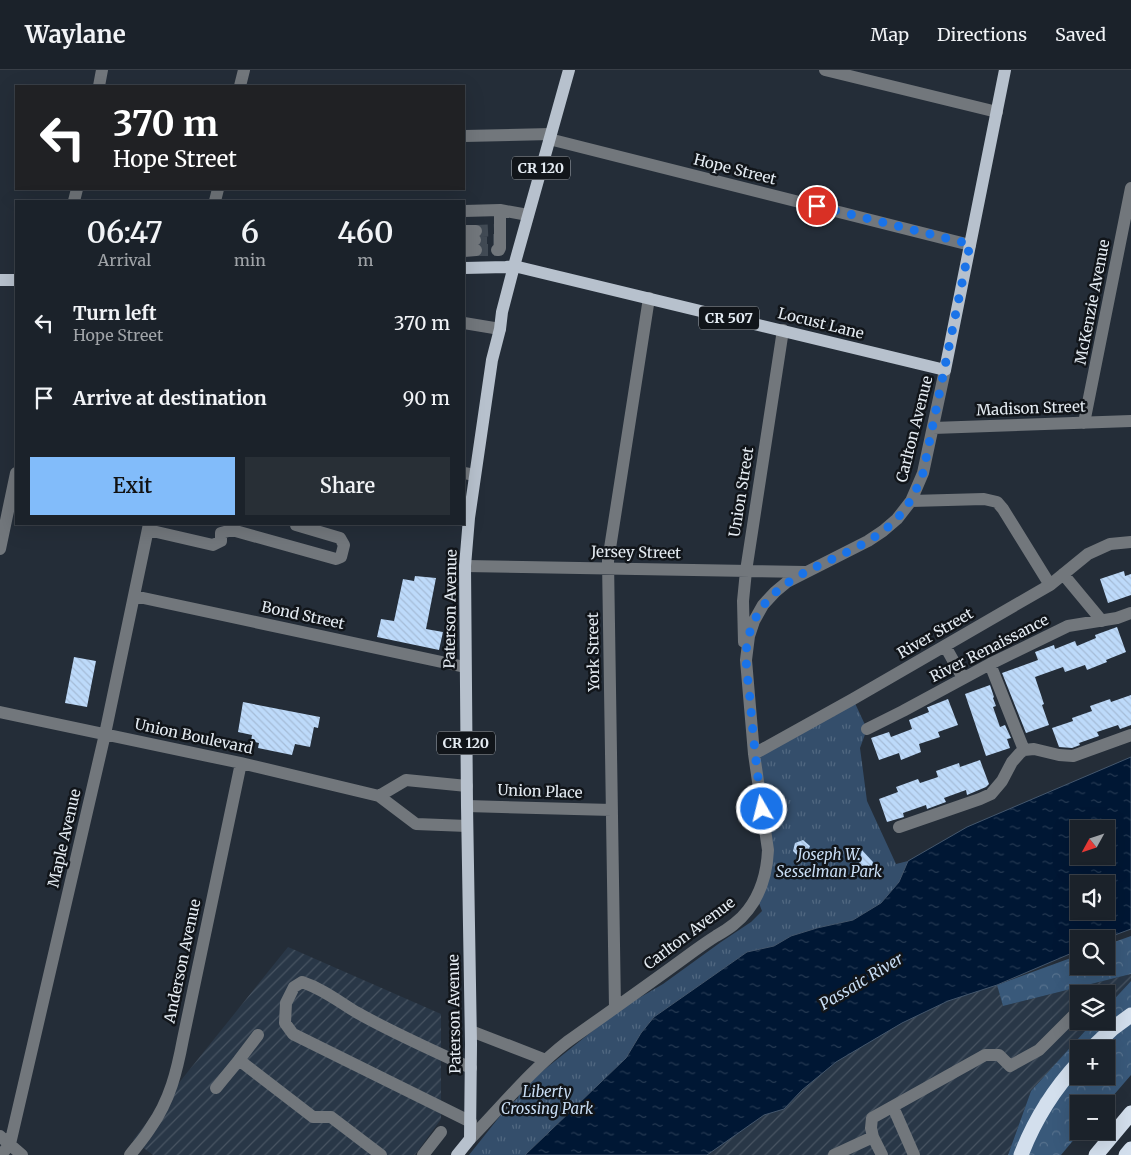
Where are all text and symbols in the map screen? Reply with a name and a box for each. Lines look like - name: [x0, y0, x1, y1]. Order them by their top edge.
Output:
- text: Waylane: [25, 19, 126, 50]
- text: Map: [871, 23, 909, 46]
- text: Directions: [937, 23, 1027, 46]
- text: Saved: [1055, 23, 1106, 46]
- text: 370 m: [113, 102, 218, 146]
- icon: left: [30, 105, 95, 170]
- text: Hope Street: [113, 145, 237, 173]
- street label: Hope Street: [692, 150, 778, 188]
- road number: CR 120: [512, 156, 570, 180]
- pin: [796, 185, 838, 227]
- icon: arrive: [803, 192, 831, 220]
- text: 06:47: [87, 213, 163, 251]
- text: 6: [241, 213, 259, 251]
- text: 460: [337, 213, 393, 251]
- street label: McKenzie Avenue: [1071, 238, 1113, 366]
- text: Arrival: [98, 250, 151, 270]
- text: min: [234, 250, 266, 270]
- text: m: [357, 250, 373, 270]
- text: Turn left: [73, 301, 157, 325]
- street label: Locust Lane: [776, 303, 866, 343]
- road number: CR 507: [699, 307, 759, 330]
- icon: left: [30, 309, 58, 337]
- text: 370 m: [394, 311, 450, 335]
- text: Hope Street: [73, 325, 163, 345]
- street label: Carlton Avenue: [892, 374, 936, 484]
- icon: arrive: [30, 384, 58, 412]
- text: Arrive at destination: [73, 386, 267, 410]
- text: 90 m: [403, 386, 450, 410]
- street label: Madison Street: [976, 397, 1086, 419]
- street label: Union Street: [725, 446, 757, 538]
- button: Exit: [30, 457, 235, 515]
- button: Share: [245, 457, 450, 515]
- street label: Jersey Street: [590, 542, 681, 562]
- street label: Paterson Avenue: [439, 549, 461, 669]
- street label: Bond Street: [260, 597, 347, 633]
- street label: River Street: [894, 604, 976, 662]
- street label: River Renaissance: [926, 610, 1052, 686]
- street label: York Street: [583, 612, 603, 693]
- street label: Union Boulevard: [133, 714, 255, 758]
- road number: CR 120: [437, 731, 495, 754]
- street label: Union Place: [497, 780, 583, 802]
- position arrow: [735, 782, 787, 834]
- street label: Maple Avenue: [43, 787, 85, 889]
- north arrow: [1070, 820, 1115, 865]
- map controls: [1070, 820, 1115, 1140]
- park label: Joseph W. Sesselman Park: [776, 845, 883, 881]
- button: sound: [1070, 875, 1115, 920]
- street label: Carlton Avenue: [640, 892, 738, 973]
- street label: Anderson Avenue: [159, 897, 204, 1026]
- button: search: [1070, 930, 1115, 975]
- water label: Passaic River: [815, 948, 907, 1014]
- street label: Paterson Avenue: [443, 954, 465, 1074]
- button: layers: [1070, 985, 1115, 1030]
- button: +: [1070, 1040, 1115, 1085]
- park label: Liberty Crossing Park: [501, 1082, 594, 1118]
- button: −: [1070, 1095, 1115, 1140]

